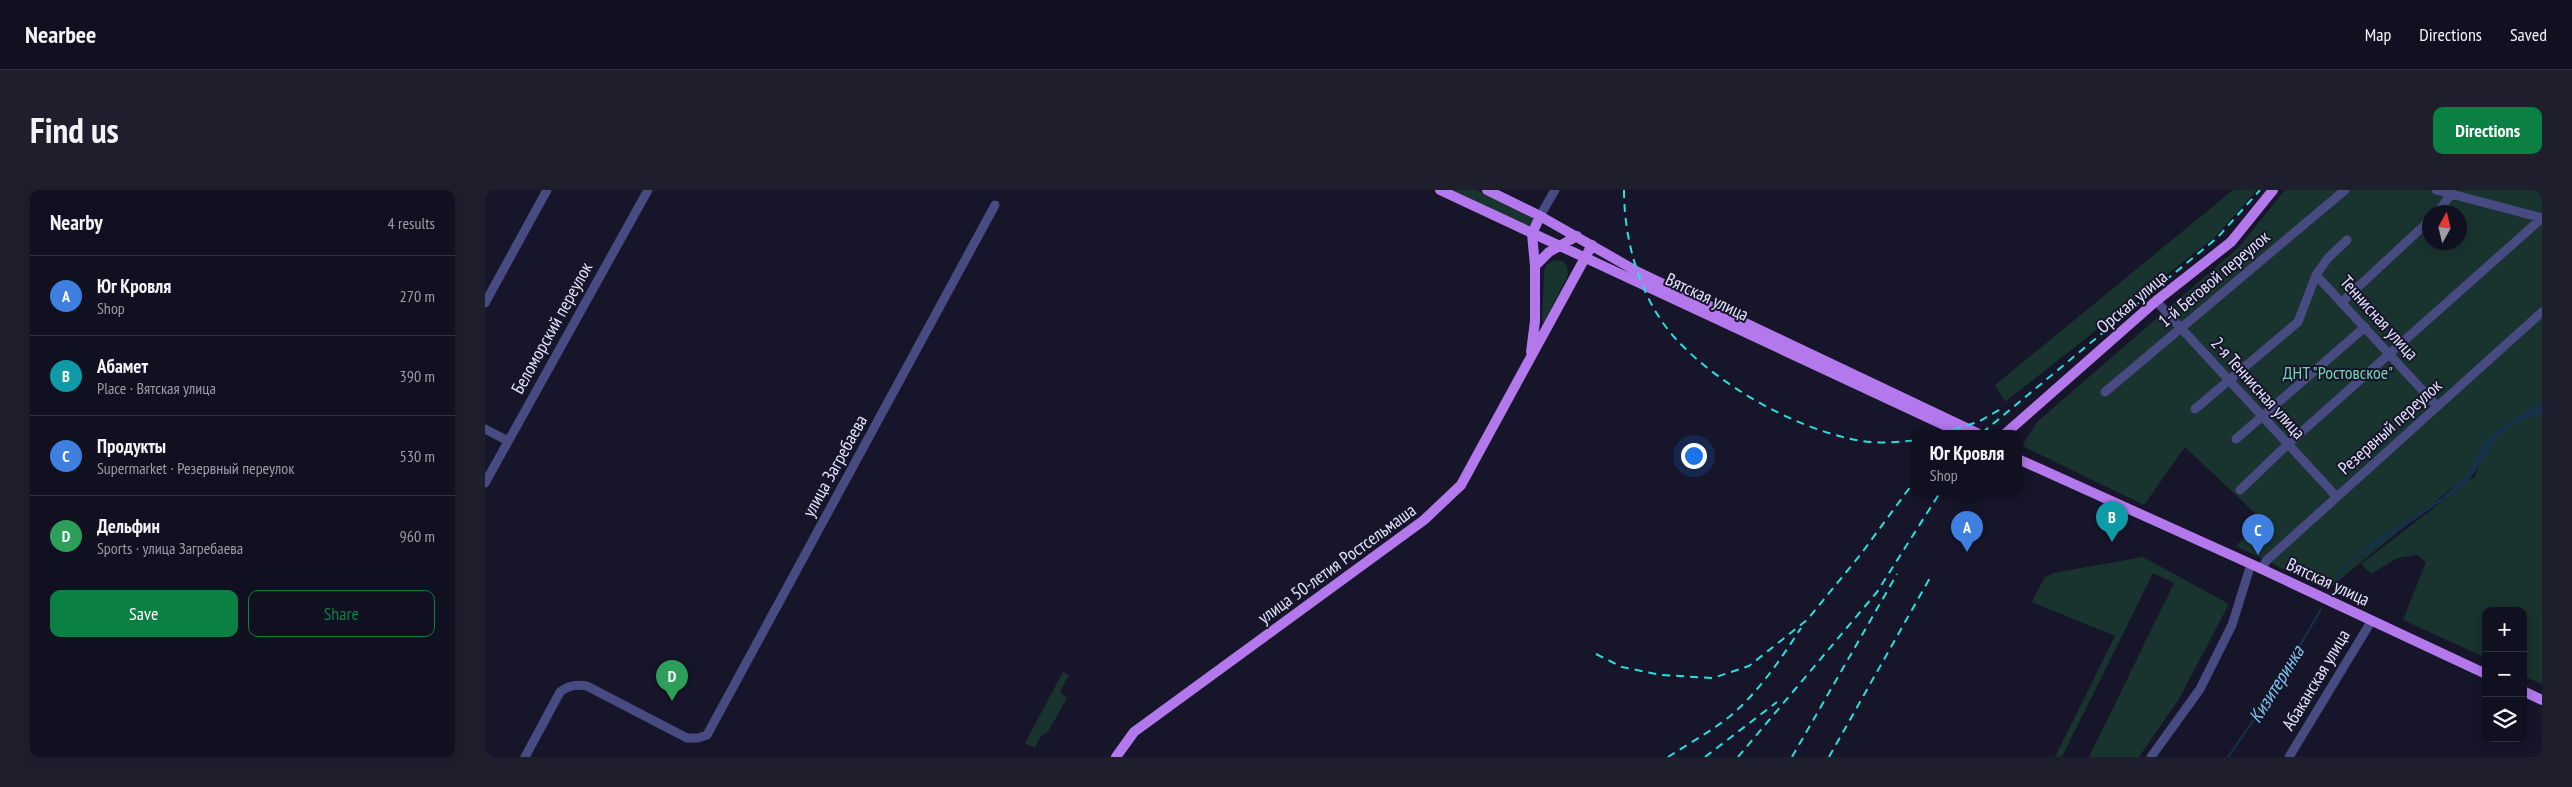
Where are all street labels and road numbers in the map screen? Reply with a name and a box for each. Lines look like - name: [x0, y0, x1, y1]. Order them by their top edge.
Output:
- street label: 1-й Беговой переулок: [2153, 225, 2274, 332]
- street label: Беломорский переулок: [506, 258, 597, 398]
- street label: Орская улица: [2091, 265, 2172, 338]
- street label: Вятская улица: [1662, 267, 1752, 326]
- street label: Теннисная улица: [2335, 271, 2423, 365]
- street label: 2-я Теннисная улица: [2206, 332, 2310, 444]
- street label: Резервный переулок: [2333, 374, 2446, 479]
- street label: улица Загребаева: [797, 411, 872, 521]
- street label: улица 50-летия Ростсельмаша: [1253, 498, 1420, 629]
- street label: Вятская улица: [2283, 552, 2373, 611]
- street label: Абаканская улица: [2276, 625, 2355, 734]

